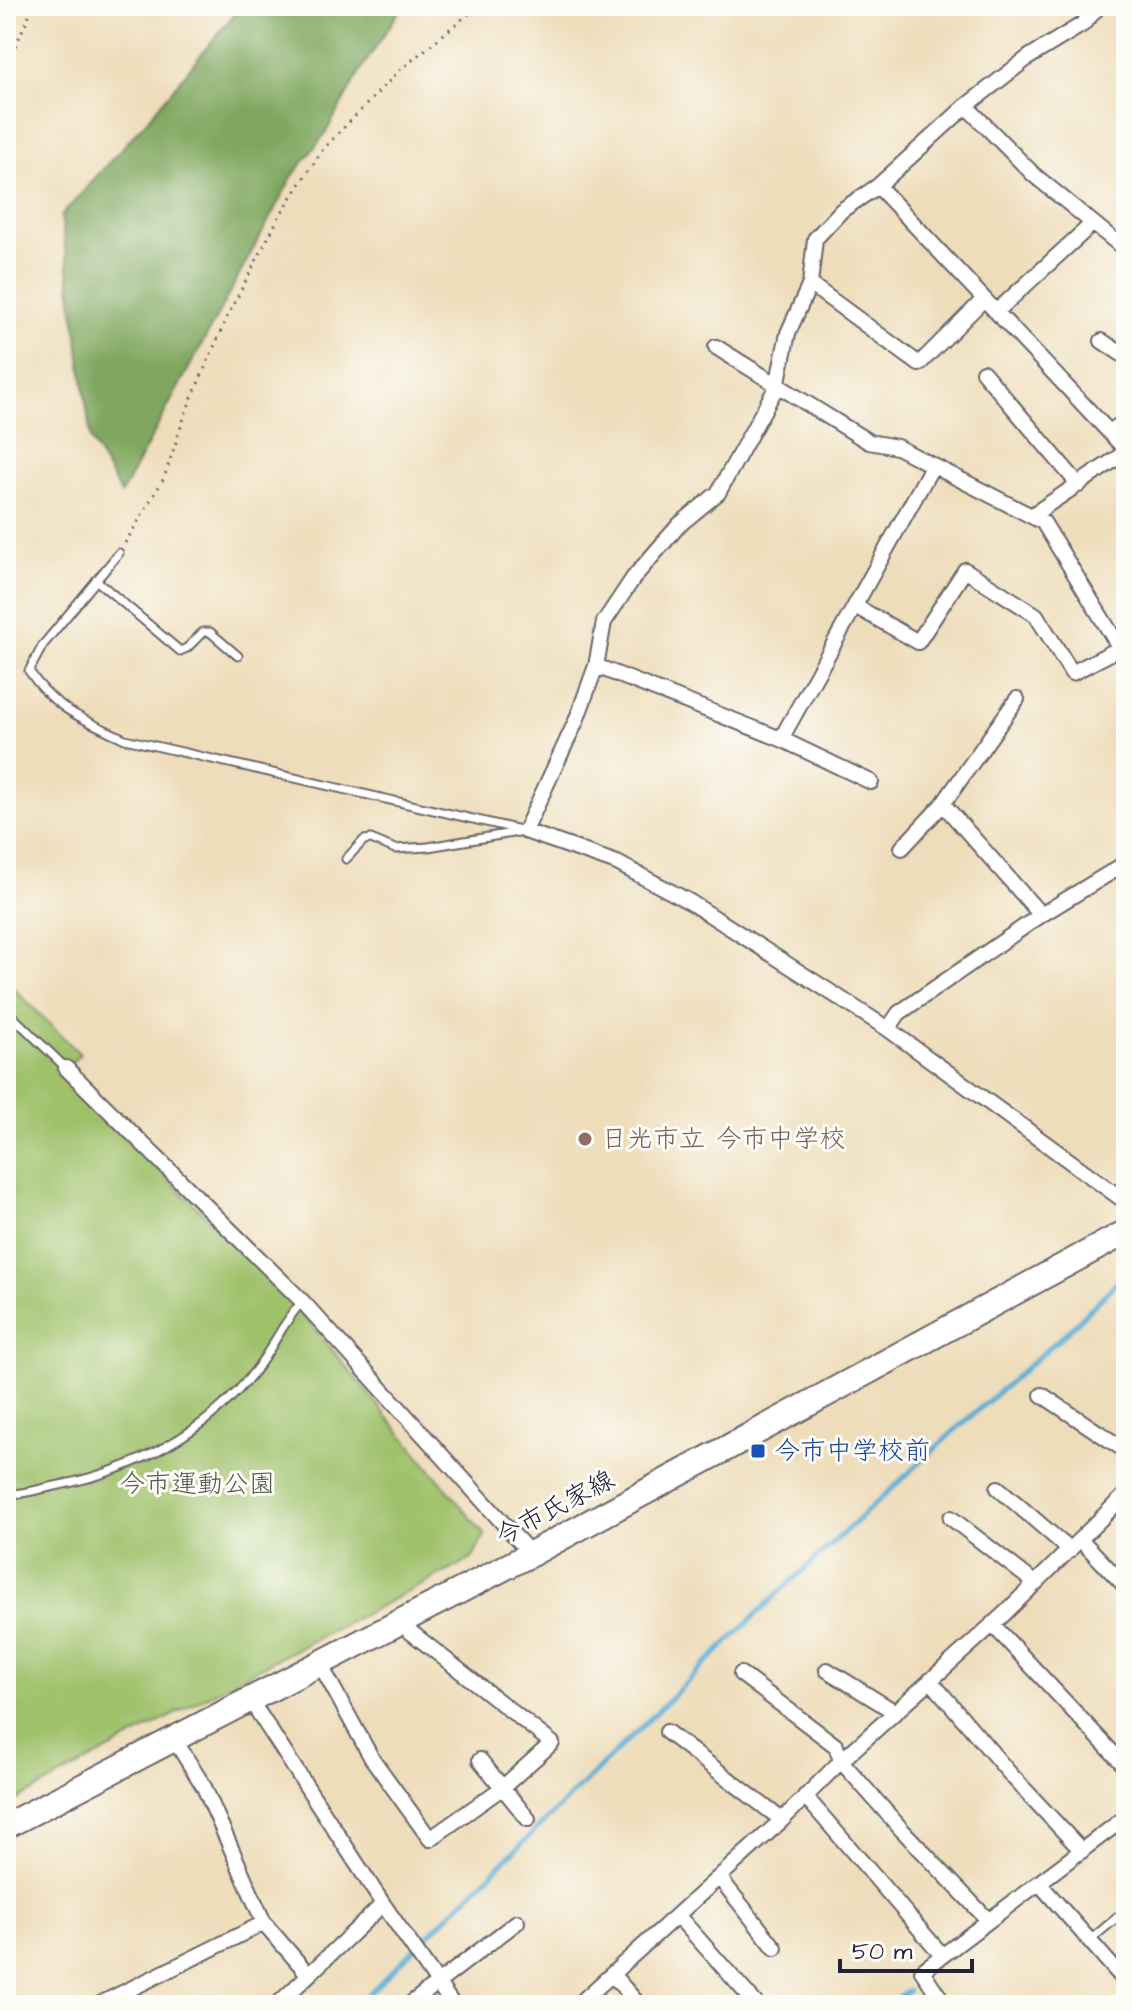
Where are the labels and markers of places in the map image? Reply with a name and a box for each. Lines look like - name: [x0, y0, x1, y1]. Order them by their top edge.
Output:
- place label: 日光市立 今市中学校: [601, 1121, 845, 1157]
- marker: 日光市立 今市中学校: [576, 1130, 594, 1148]
- place label: 今市中学校前: [774, 1433, 930, 1469]
- marker: 今市中学校前: [749, 1442, 767, 1460]

